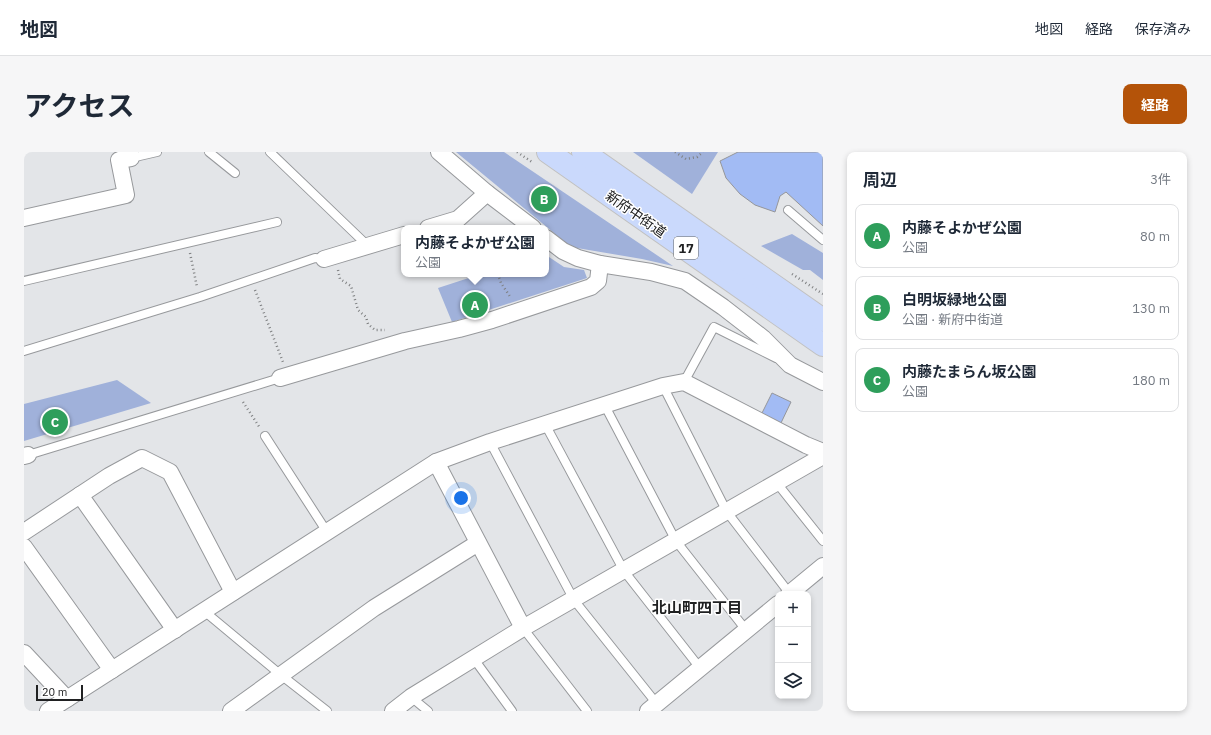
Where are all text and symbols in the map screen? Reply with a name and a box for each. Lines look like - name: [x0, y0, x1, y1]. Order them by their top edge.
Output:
- text: 地図: [20, 17, 58, 41]
- text: 地図: [1035, 20, 1063, 38]
- text: 経路: [1085, 20, 1113, 38]
- text: 保存済み: [1135, 20, 1191, 38]
- button: 経路: [1123, 84, 1187, 124]
- text: アクセス: [24, 87, 135, 124]
- text: 周辺: [863, 169, 897, 191]
- text: 3件: [1150, 171, 1171, 188]
- pin: B: [531, 184, 557, 214]
- street label: 新府中街道: [602, 187, 670, 241]
- text: 内藤そよかぜ公園: [902, 218, 1022, 237]
- popup: [401, 225, 549, 277]
- text: A: [873, 228, 881, 245]
- text: 80 m: [1140, 228, 1170, 245]
- text: 内藤そよかぜ公園: [415, 233, 535, 252]
- road number: 17: [674, 237, 698, 259]
- text: 公園: [902, 239, 928, 256]
- text: 公園: [415, 254, 441, 271]
- pin: A: [462, 290, 488, 320]
- text: 白明坂緑地公園: [902, 290, 1007, 309]
- text: B: [873, 300, 881, 317]
- text: 130 m: [1132, 300, 1170, 317]
- text: 公園 · 新府中街道: [902, 311, 1003, 328]
- text: 内藤たまらん坂公園: [902, 362, 1037, 381]
- text: C: [873, 372, 881, 389]
- text: 180 m: [1132, 372, 1170, 389]
- text: 公園: [902, 383, 928, 400]
- pin: C: [42, 407, 68, 437]
- your location: [451, 488, 471, 508]
- map controls: [775, 591, 811, 699]
- button: +: [775, 591, 811, 627]
- district label: 北山町四丁目: [652, 598, 742, 617]
- button: −: [775, 627, 811, 663]
- button: layers: [775, 663, 811, 699]
- scale bar: [36, 683, 83, 702]
- text: 20 m: [42, 685, 67, 699]

